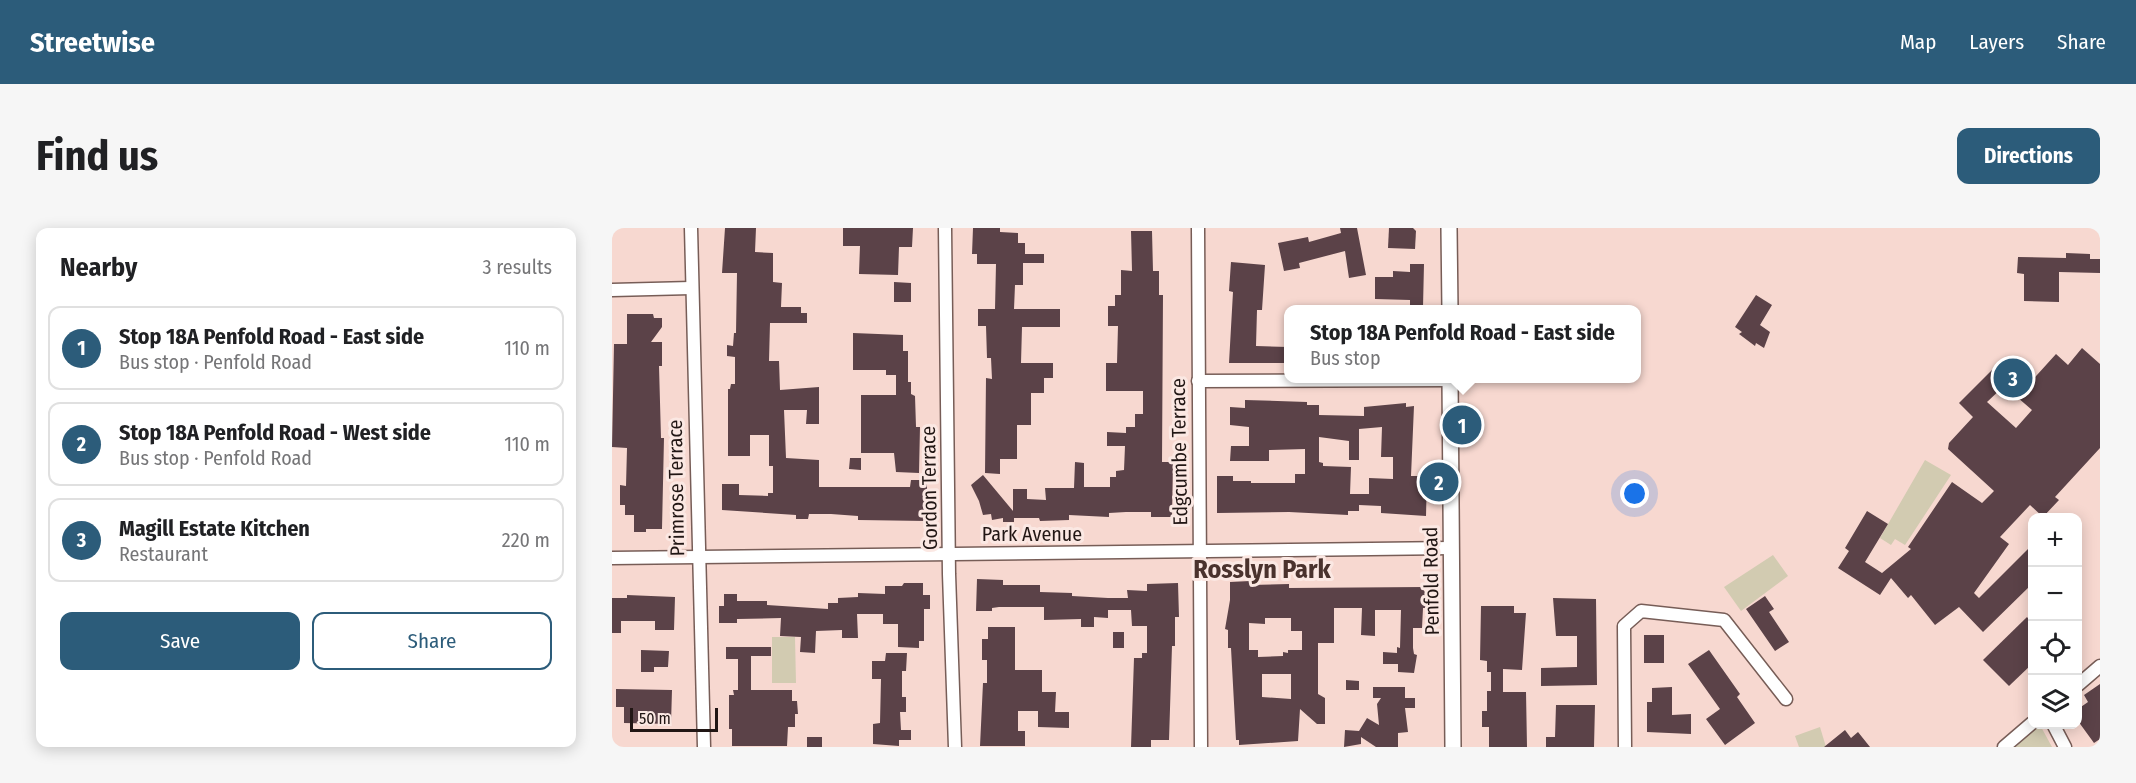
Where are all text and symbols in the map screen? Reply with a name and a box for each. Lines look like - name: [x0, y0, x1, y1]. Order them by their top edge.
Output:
- text: Streetwise: [30, 26, 155, 59]
- text: Map: [1900, 29, 1936, 55]
- text: Layers: [1969, 29, 2024, 55]
- text: Share: [2057, 29, 2106, 55]
- button: Directions: [1957, 128, 2100, 184]
- text: Find us: [36, 131, 158, 181]
- text: Nearby: [60, 252, 137, 283]
- text: 3 results: [483, 255, 552, 279]
- popup: [1284, 305, 1641, 383]
- text: Stop 18A Penfold Road - East side: [1310, 319, 1615, 346]
- text: Stop 18A Penfold Road - East side: [119, 323, 424, 350]
- text: 1: [77, 336, 86, 360]
- text: 110 m: [504, 336, 550, 360]
- text: Bus stop: [1310, 346, 1381, 370]
- text: Bus stop · Penfold Road: [119, 350, 312, 374]
- pin: 3: [1994, 356, 2032, 400]
- street label: Edgcumbe Terrace: [1166, 378, 1192, 526]
- pin: 1: [1442, 402, 1482, 448]
- text: Stop 18A Penfold Road - West side: [119, 419, 431, 446]
- street label: Primrose Terrace: [663, 419, 689, 557]
- street label: Gordon Terrace: [916, 426, 942, 550]
- text: 2: [77, 432, 86, 456]
- text: 110 m: [504, 432, 550, 456]
- text: Bus stop · Penfold Road: [119, 446, 312, 470]
- pin: 2: [1420, 460, 1458, 504]
- your location: [1620, 479, 1649, 508]
- map controls: [2028, 513, 2082, 729]
- button: +: [2028, 513, 2082, 567]
- text: Magill Estate Kitchen: [119, 515, 310, 542]
- street label: Park Avenue: [982, 522, 1082, 546]
- street label: Penfold Road: [1418, 526, 1444, 636]
- text: 3: [77, 528, 86, 552]
- text: 220 m: [502, 528, 550, 552]
- text: Restaurant: [119, 542, 208, 566]
- district label: Rosslyn Park: [1193, 554, 1332, 585]
- button: −: [2028, 567, 2082, 621]
- button: Save: [60, 612, 300, 670]
- button: Share: [312, 612, 552, 670]
- button: locate: [2028, 621, 2082, 675]
- button: layers: [2028, 675, 2082, 729]
- scale bar: [630, 705, 718, 732]
- text: 50 m: [639, 709, 671, 728]

